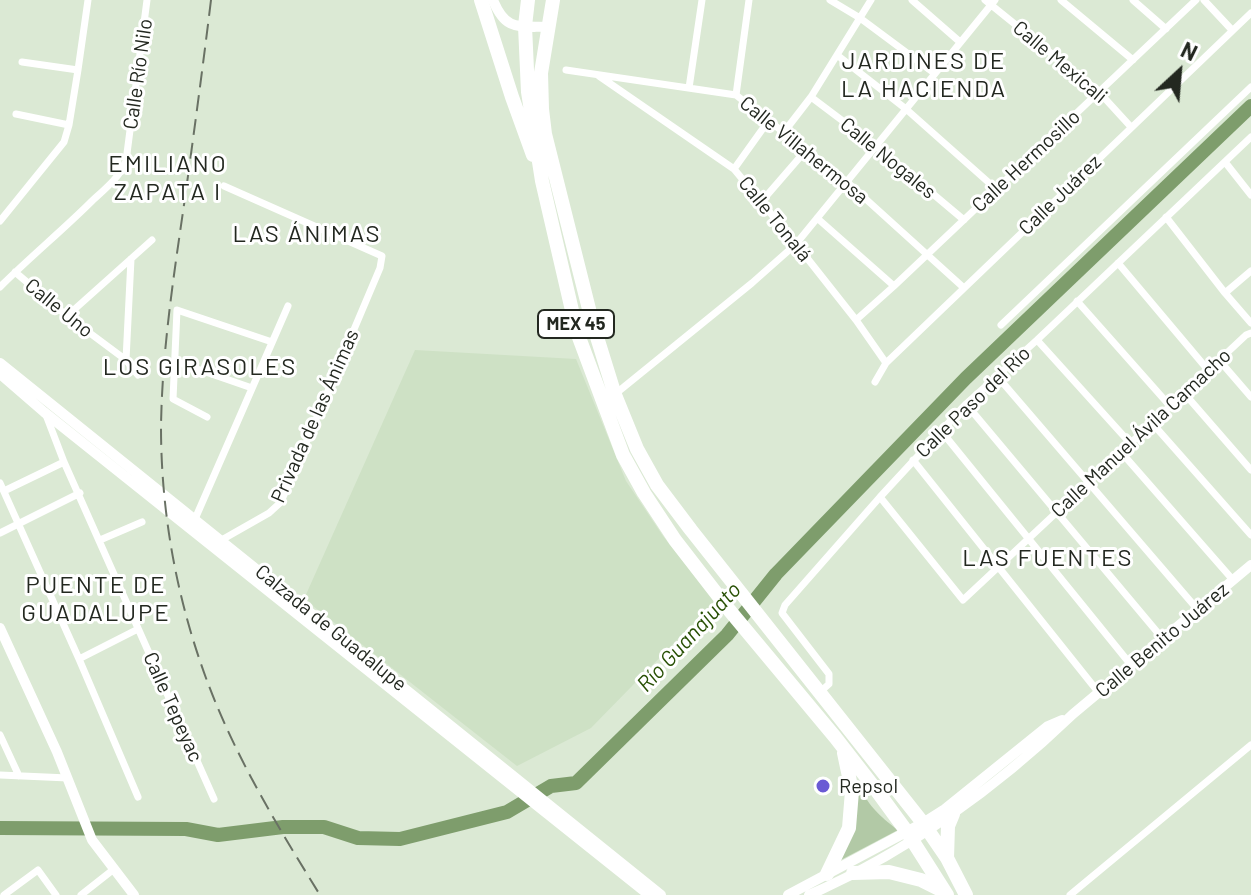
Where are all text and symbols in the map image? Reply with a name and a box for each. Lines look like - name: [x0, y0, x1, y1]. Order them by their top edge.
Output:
- street label: Calle Mexicali: [1008, 16, 1112, 108]
- street label: Calle Río Nilo: [118, 17, 158, 131]
- north arrow: [1139, 32, 1219, 112]
- text: N: [1177, 36, 1202, 65]
- district label: JARDINES DE LA HACIENDA: [841, 47, 1007, 103]
- street label: Calle Villahermosa: [735, 91, 873, 209]
- street label: Calle Hermosillo: [967, 105, 1085, 217]
- street label: Calle Nogales: [835, 112, 941, 204]
- district label: EMILIANO ZAPATA I: [108, 150, 228, 206]
- street label: Calle Juárez: [1014, 150, 1106, 240]
- street label: Calle Tonalá: [733, 172, 817, 266]
- district label: LAS ÁNIMAS: [232, 220, 382, 248]
- street label: Calle Uno: [20, 273, 98, 343]
- road number: MEX 45: [538, 310, 614, 338]
- street label: Privada de las Ánimas: [266, 326, 364, 506]
- street label: Calle Paso del Río: [911, 341, 1035, 463]
- street label: Calle Manuel Ávila Camacho: [1046, 343, 1236, 523]
- district label: LOS GIRASOLES: [103, 353, 297, 381]
- district label: LAS FUENTES: [962, 544, 1134, 572]
- street label: Calzada de Guadalupe: [250, 560, 412, 696]
- district label: PUENTE DE GUADALUPE: [21, 571, 171, 627]
- water label: Río Guanajuato: [632, 577, 746, 697]
- street label: Calle Benito Juárez: [1091, 577, 1233, 703]
- street label: Calle Tepeyac: [138, 648, 208, 766]
- place label: Repsol: [839, 774, 898, 798]
- marker: Repsol: [814, 777, 832, 795]

